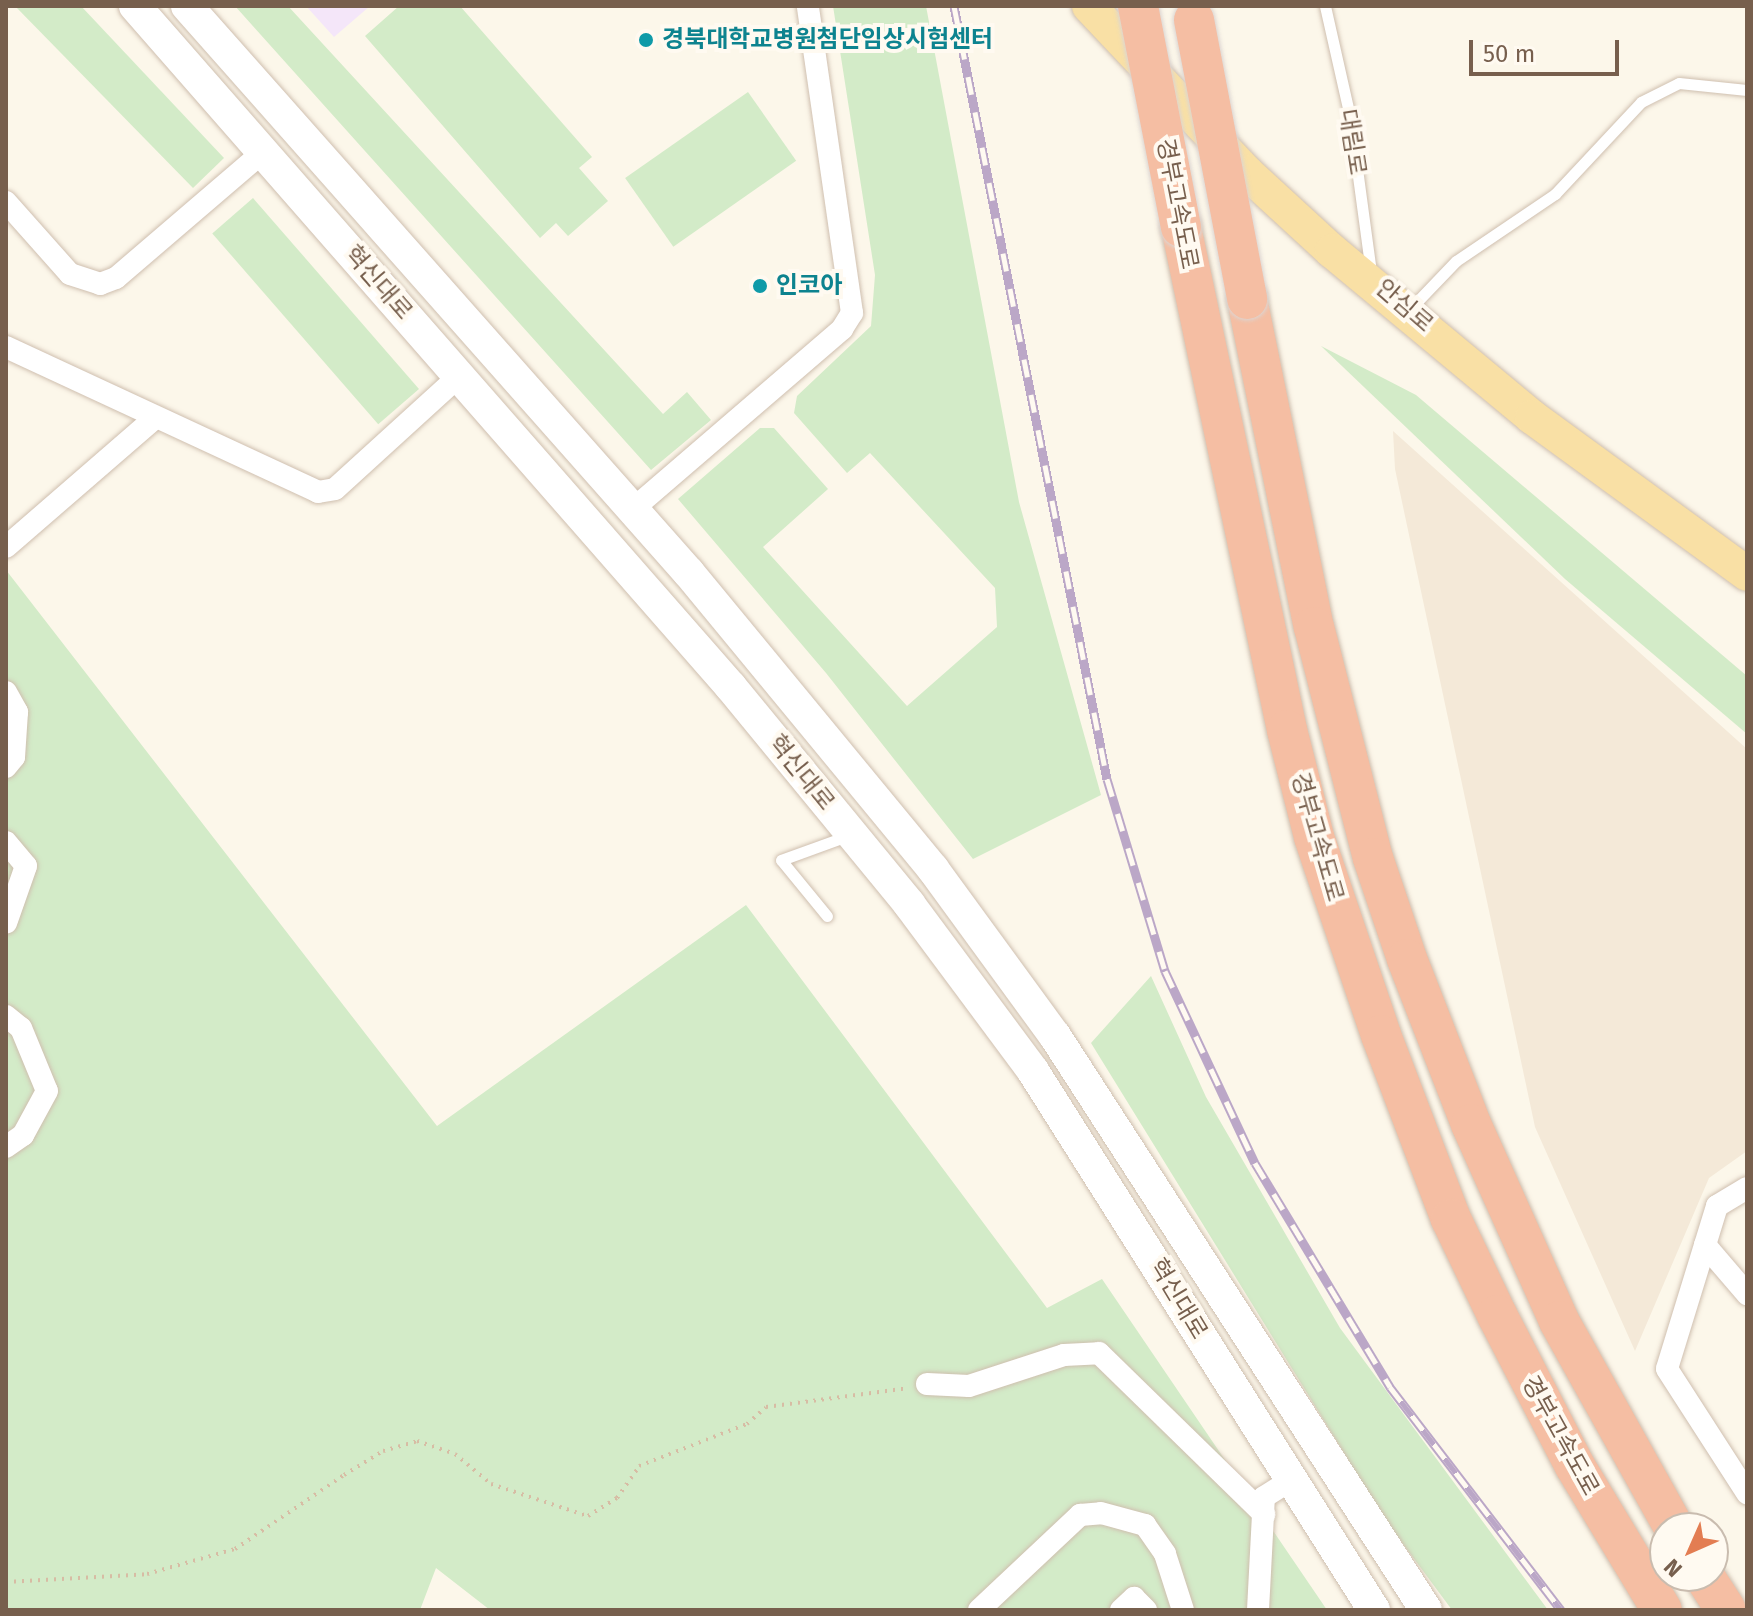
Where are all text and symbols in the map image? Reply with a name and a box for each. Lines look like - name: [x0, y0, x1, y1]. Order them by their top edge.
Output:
- scale bar: [1473, 24, 1623, 74]
- place label: 경북대학교병원첨단임상시험센터: [662, 26, 993, 54]
- marker: 경북대학교병원첨단임상시험센터: [637, 31, 655, 49]
- text: 50 m: [1483, 40, 1535, 68]
- street label: 대림로: [1333, 107, 1371, 177]
- street label: 경부고속도로: [1150, 136, 1204, 272]
- street label: 혁신대로: [338, 240, 418, 326]
- place label: 인코아: [776, 272, 842, 300]
- street label: 안심로: [1370, 273, 1438, 339]
- marker: 인코아: [751, 277, 769, 295]
- street label: 혁신대로: [762, 730, 840, 816]
- street label: 경부고속도로: [1285, 769, 1349, 905]
- street label: 혁신대로: [1143, 1254, 1213, 1344]
- street label: 경부고속도로: [1515, 1371, 1605, 1501]
- north arrow: [1649, 1512, 1729, 1592]
- text: N: [1658, 1553, 1688, 1583]

